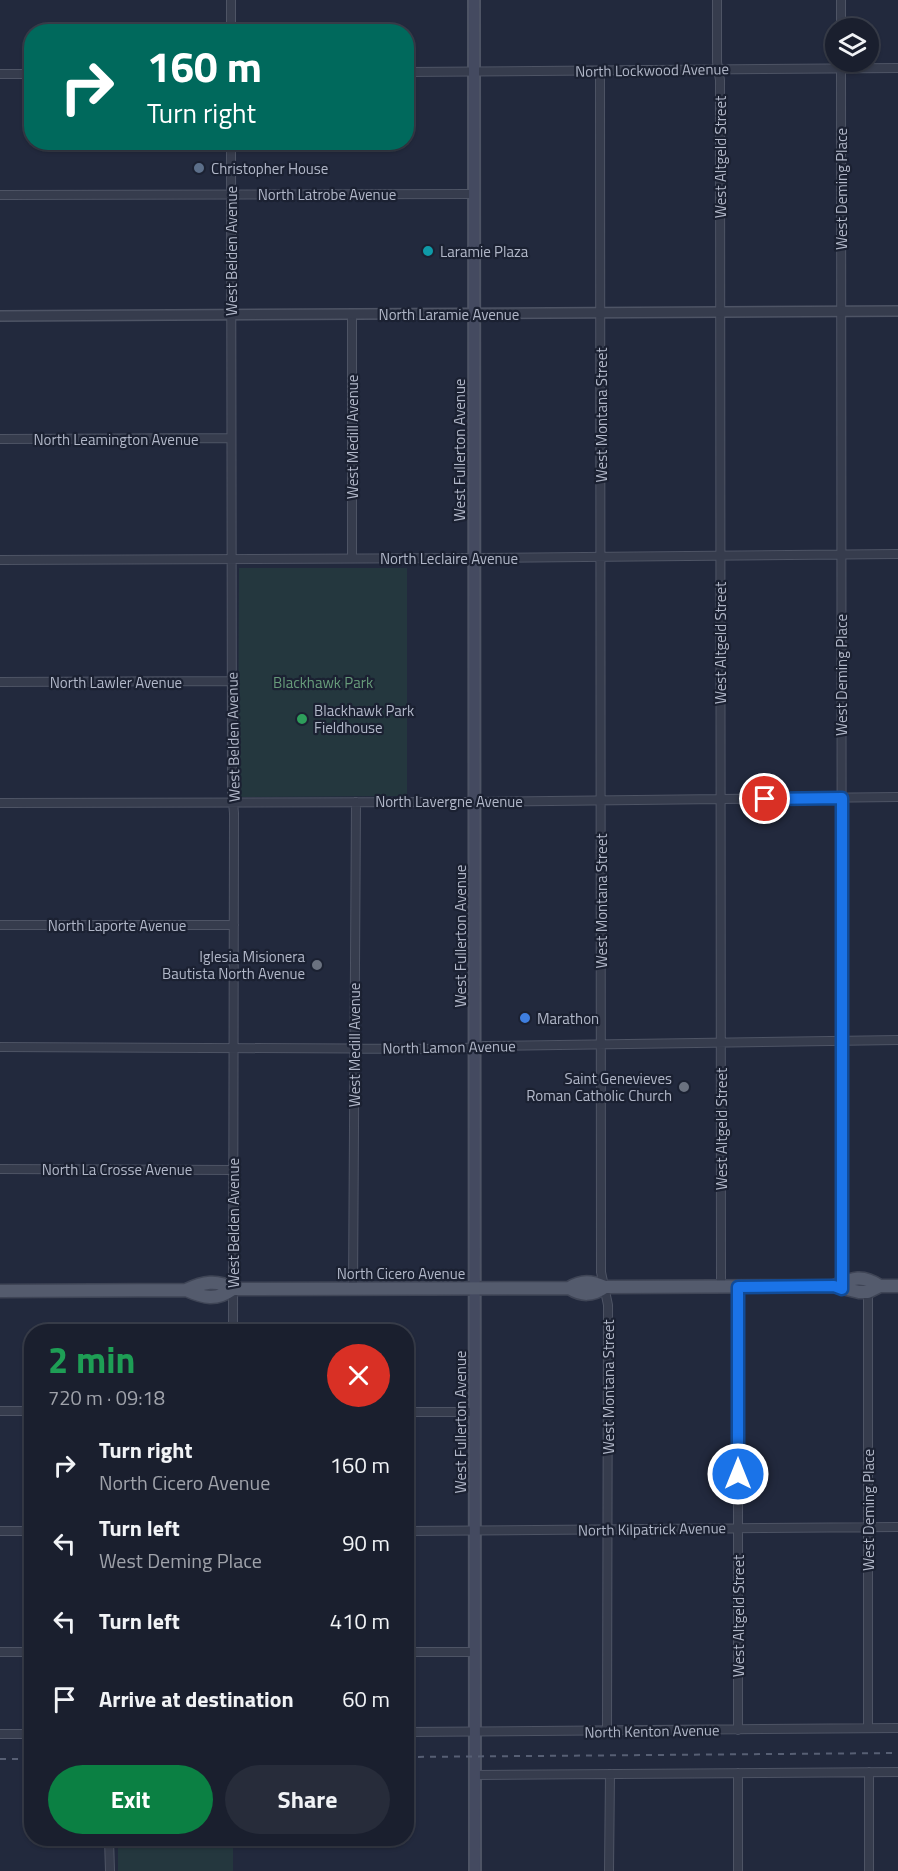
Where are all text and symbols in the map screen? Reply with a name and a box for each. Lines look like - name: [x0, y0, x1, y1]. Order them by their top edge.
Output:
- map controls: [825, 18, 879, 72]
- button: layers: [825, 18, 879, 72]
- text: 160 m: [147, 34, 262, 98]
- icon: right: [48, 48, 126, 126]
- street label: North Lockwood Avenue: [575, 57, 729, 83]
- text: Turn right: [147, 92, 256, 133]
- street label: West Altgeld Street: [709, 95, 732, 218]
- street label: West Deming Place: [830, 128, 853, 250]
- place label: Christopher House: [211, 157, 328, 180]
- marker: Christopher House: [192, 161, 206, 175]
- street label: North Latrobe Avenue: [258, 183, 396, 206]
- street label: West Belden Avenue: [220, 186, 243, 316]
- place label: Laramie Plaza: [440, 240, 529, 263]
- marker: Laramie Plaza: [421, 244, 435, 258]
- street label: North Laramie Avenue: [379, 303, 519, 326]
- street label: West Montana Street: [590, 347, 613, 482]
- street label: West Medill Avenue: [341, 375, 364, 499]
- street label: West Fullerton Avenue: [448, 379, 471, 521]
- street label: North Leamington Avenue: [33, 428, 199, 451]
- street label: North Leclaire Avenue: [380, 547, 518, 570]
- street label: West Altgeld Street: [709, 581, 732, 704]
- street label: West Deming Place: [830, 614, 853, 736]
- street label: North Lawler Avenue: [50, 671, 182, 694]
- park label: Blackhawk Park: [273, 671, 373, 694]
- street label: West Belden Avenue: [220, 672, 246, 802]
- place label: Blackhawk Park Fieldhouse: [314, 699, 414, 739]
- marker: Blackhawk Park Fieldhouse: [295, 712, 309, 726]
- pin: [739, 773, 790, 824]
- icon: arrive: [748, 782, 781, 815]
- street label: North Lavergne Avenue: [375, 790, 523, 813]
- street label: West Montana Street: [590, 833, 613, 968]
- street label: West Fullerton Avenue: [449, 865, 472, 1007]
- street label: North Laporte Avenue: [48, 914, 186, 937]
- place label: Iglesia Misionera Bautista North Avenue: [162, 945, 305, 985]
- marker: Iglesia Misionera Bautista North Avenue: [310, 958, 324, 972]
- street label: West Medill Avenue: [343, 983, 366, 1107]
- place label: Marathon: [537, 1007, 599, 1030]
- marker: Marathon: [518, 1011, 532, 1025]
- street label: North Lamon Avenue: [382, 1034, 516, 1060]
- place label: Saint Genevieves Roman Catholic Church: [526, 1067, 672, 1107]
- street label: West Altgeld Street: [710, 1067, 733, 1190]
- marker: Saint Genevieves Roman Catholic Church: [677, 1080, 691, 1094]
- street label: North La Crosse Avenue: [42, 1158, 192, 1181]
- street label: West Belden Avenue: [222, 1158, 245, 1288]
- street label: North Cicero Avenue: [337, 1262, 465, 1285]
- street label: West Montana Street: [597, 1319, 620, 1454]
- text: 2 min: [48, 1332, 135, 1387]
- button: close: [327, 1344, 390, 1407]
- street label: West Fullerton Avenue: [449, 1351, 472, 1493]
- text: 720 m · 09:18: [48, 1382, 165, 1413]
- text: Turn right: [99, 1433, 193, 1467]
- position arrow: [706, 1442, 770, 1506]
- text: 160 m: [330, 1448, 390, 1482]
- icon: right: [48, 1449, 81, 1482]
- street label: West Deming Place: [857, 1449, 880, 1571]
- text: North Cicero Avenue: [99, 1467, 270, 1498]
- text: Turn left: [99, 1511, 180, 1545]
- street label: North Kilpatrick Avenue: [578, 1516, 726, 1542]
- text: 90 m: [342, 1526, 390, 1560]
- icon: left: [48, 1527, 81, 1560]
- text: West Deming Place: [99, 1545, 262, 1576]
- street label: West Altgeld Street: [727, 1554, 750, 1677]
- text: Turn left: [99, 1604, 180, 1638]
- text: 410 m: [330, 1604, 390, 1638]
- icon: left: [48, 1605, 81, 1638]
- text: Arrive at destination: [99, 1682, 294, 1716]
- text: 60 m: [342, 1682, 390, 1716]
- icon: arrive: [48, 1683, 81, 1716]
- street label: North Kenton Avenue: [584, 1718, 720, 1744]
- button: Exit: [48, 1765, 213, 1834]
- button: Share: [225, 1765, 390, 1834]

